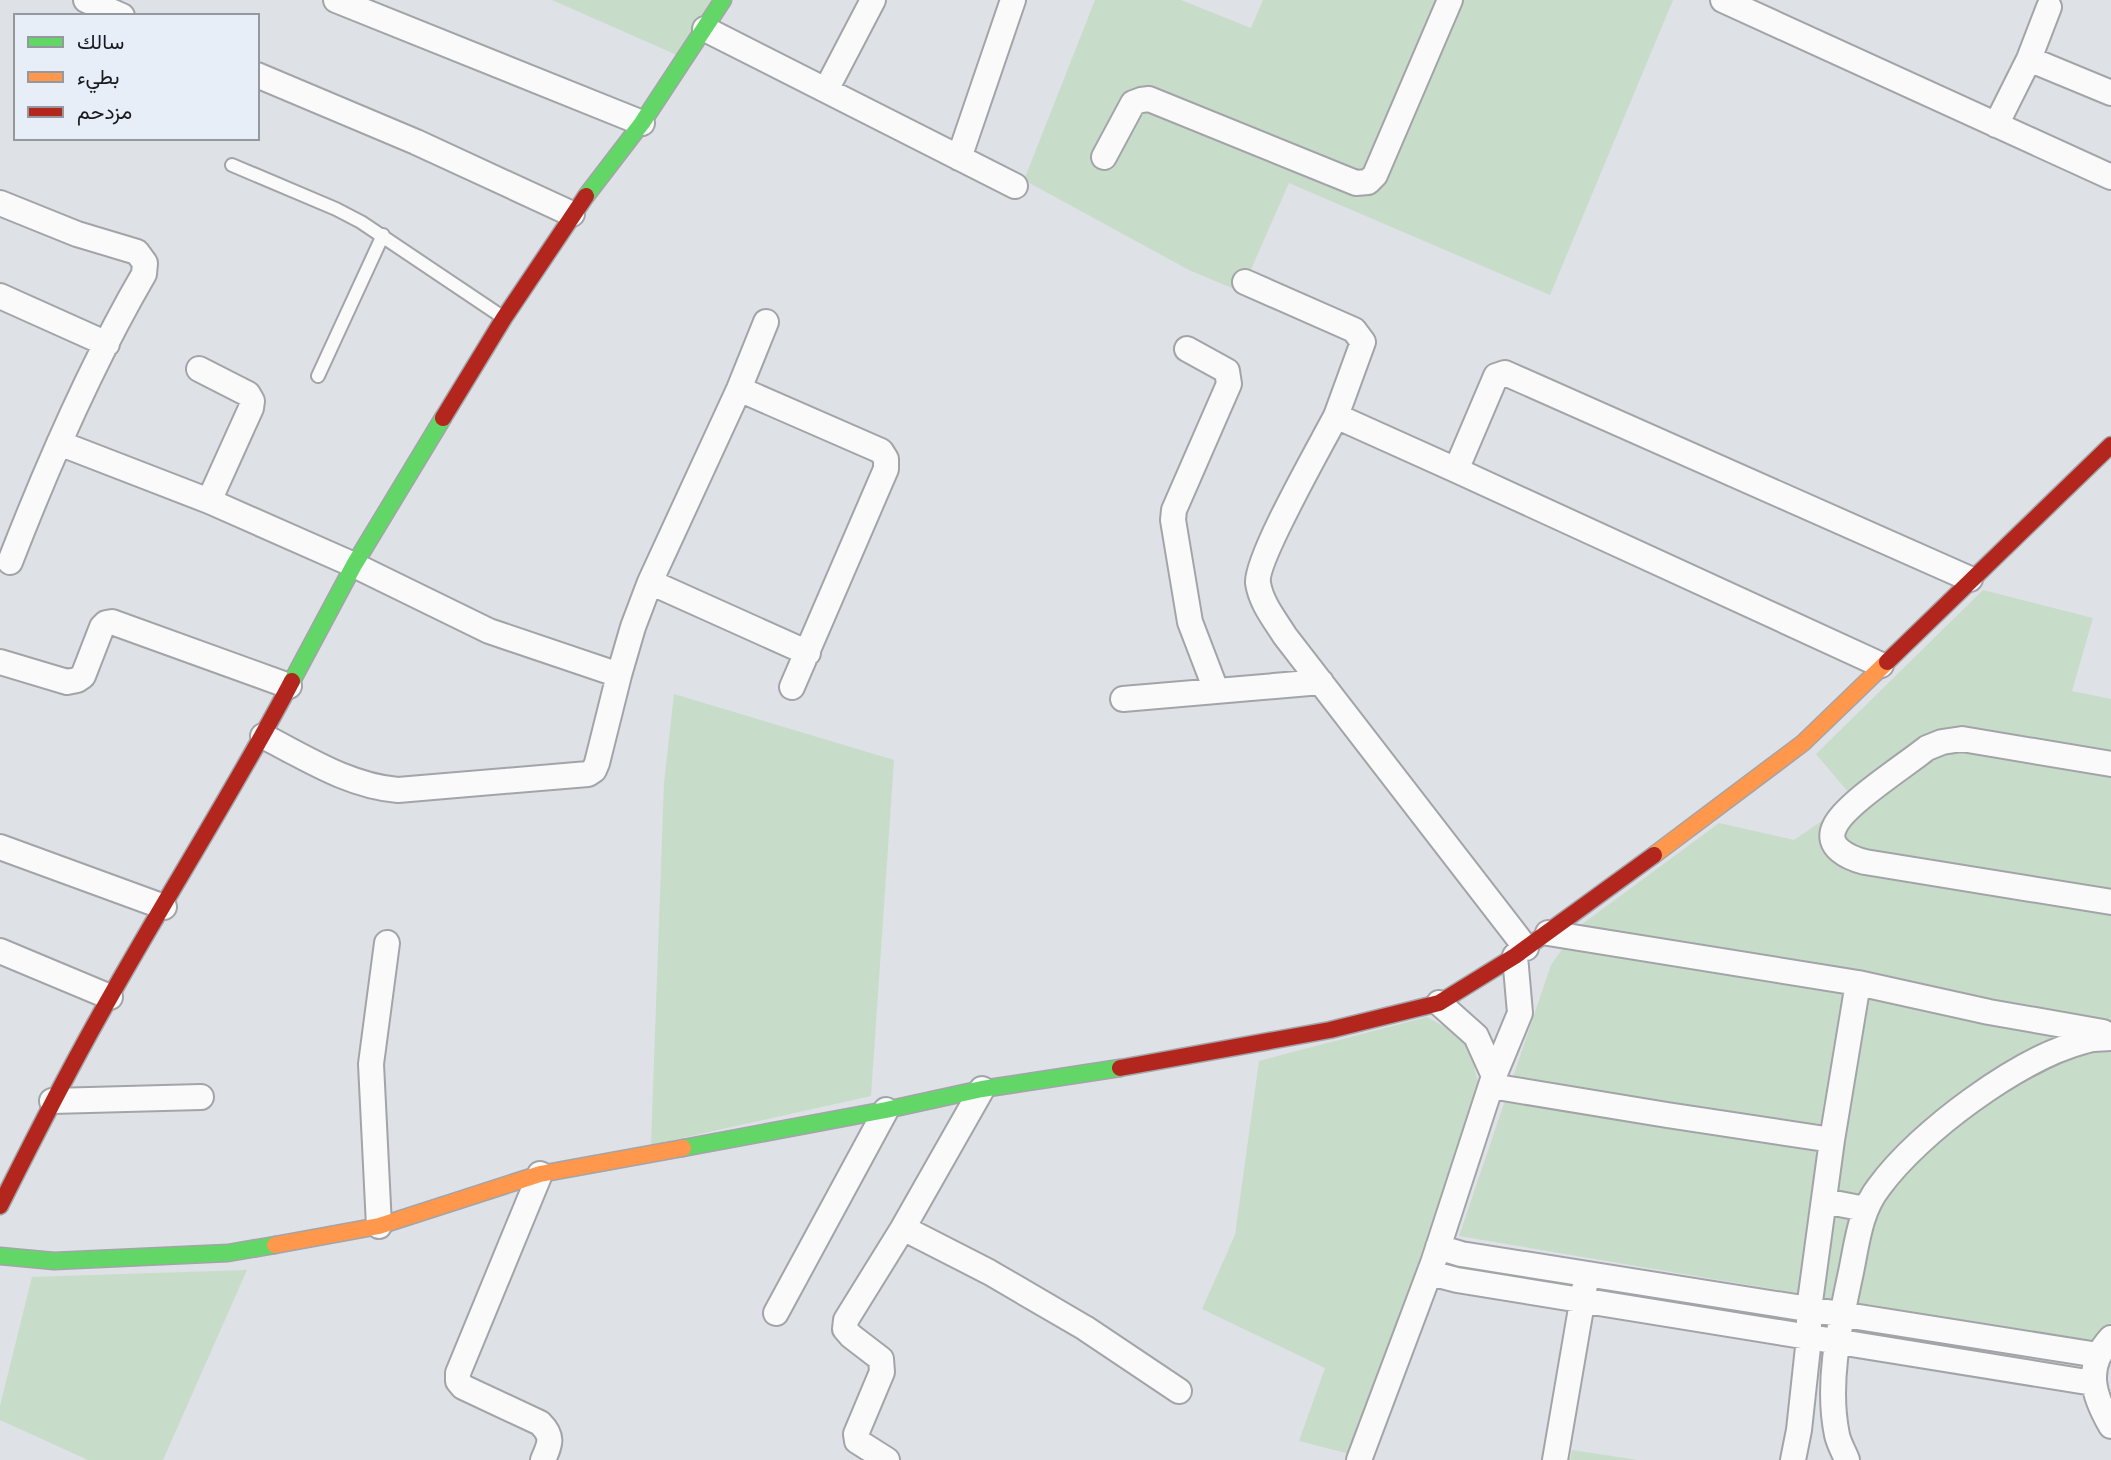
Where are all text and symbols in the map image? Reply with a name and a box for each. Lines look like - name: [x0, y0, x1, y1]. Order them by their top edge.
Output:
- legend: [14, 14, 259, 140]
- text: سالك: [77, 29, 124, 54]
- text: بطيء: [77, 64, 120, 94]
- text: مزدحم: [77, 99, 132, 126]

